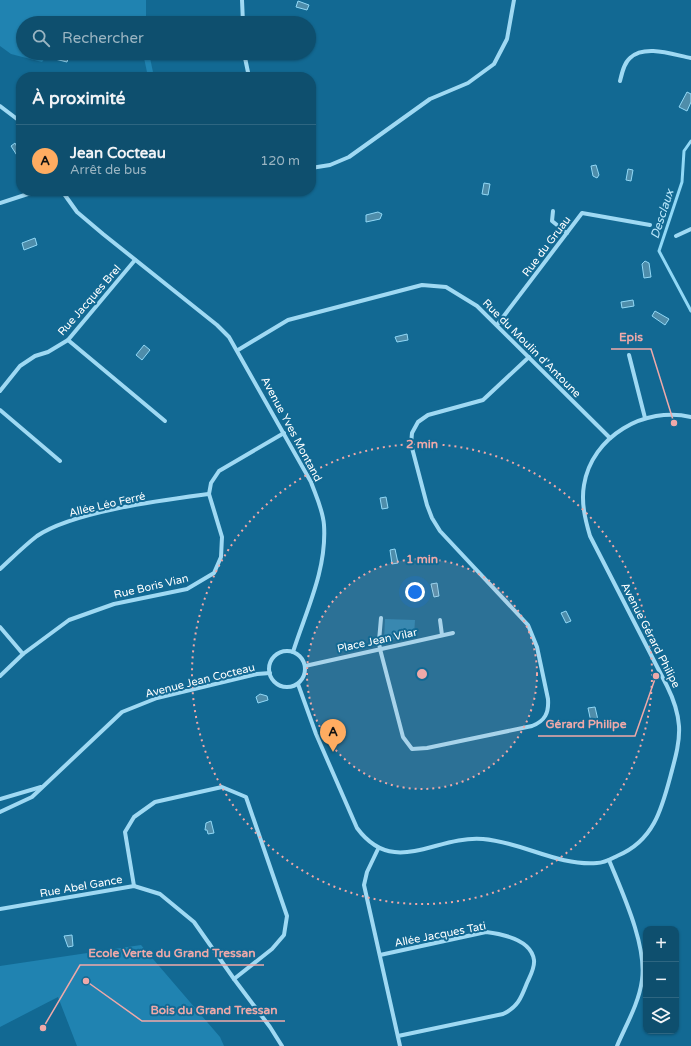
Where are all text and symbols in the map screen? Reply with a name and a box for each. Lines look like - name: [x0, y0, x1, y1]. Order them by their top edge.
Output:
- search box: [16, 16, 316, 60]
- icon: search: [30, 27, 52, 49]
- text: Rechercher: [62, 29, 144, 47]
- text: À proximité: [32, 88, 125, 109]
- text: Jean Cocteau: [70, 144, 166, 162]
- text: A: [40, 153, 50, 169]
- text: 120 m: [260, 153, 300, 169]
- text: Arrêt de bus: [70, 162, 146, 178]
- water label: Desclaux: [647, 186, 677, 240]
- street label: Rue du Gruau: [519, 214, 573, 279]
- street label: Rue Jacques Brel: [55, 262, 124, 338]
- street label: Rue du Moulin d'Antoune: [480, 297, 583, 400]
- callout: Epis: [611, 325, 651, 349]
- text: Epis: [619, 330, 643, 345]
- street label: Avenue Yves Montand: [258, 375, 325, 484]
- text: 2 min: [406, 437, 438, 451]
- street label: Allée Léo Ferré: [68, 489, 147, 520]
- text: 1 min: [406, 552, 438, 566]
- street label: Rue Boris Vian: [113, 572, 190, 601]
- street label: Avenue Gérard Philipe: [618, 580, 683, 690]
- your location: [405, 582, 425, 602]
- street label: Place Jean Vilar: [336, 625, 419, 655]
- street label: Avenue Jean Cocteau: [144, 661, 256, 700]
- centre of rings: [415, 667, 429, 681]
- callout: Gérard Philipe: [538, 712, 635, 736]
- text: Gérard Philipe: [546, 717, 627, 732]
- pin: A: [320, 719, 346, 752]
- street label: Rue Abel Gance: [39, 873, 123, 900]
- street label: Allée Jacques Tati: [393, 919, 487, 950]
- map controls: [643, 926, 679, 1034]
- button: +: [643, 926, 679, 962]
- callout: Ecole Verte du Grand Tressan: [80, 941, 264, 965]
- text: Ecole Verte du Grand Tressan: [88, 946, 256, 960]
- button: −: [643, 962, 679, 998]
- callout: Bois du Grand Tressan: [142, 997, 285, 1021]
- button: layers: [643, 998, 679, 1034]
- text: Bois du Grand Tressan: [150, 1003, 278, 1017]

